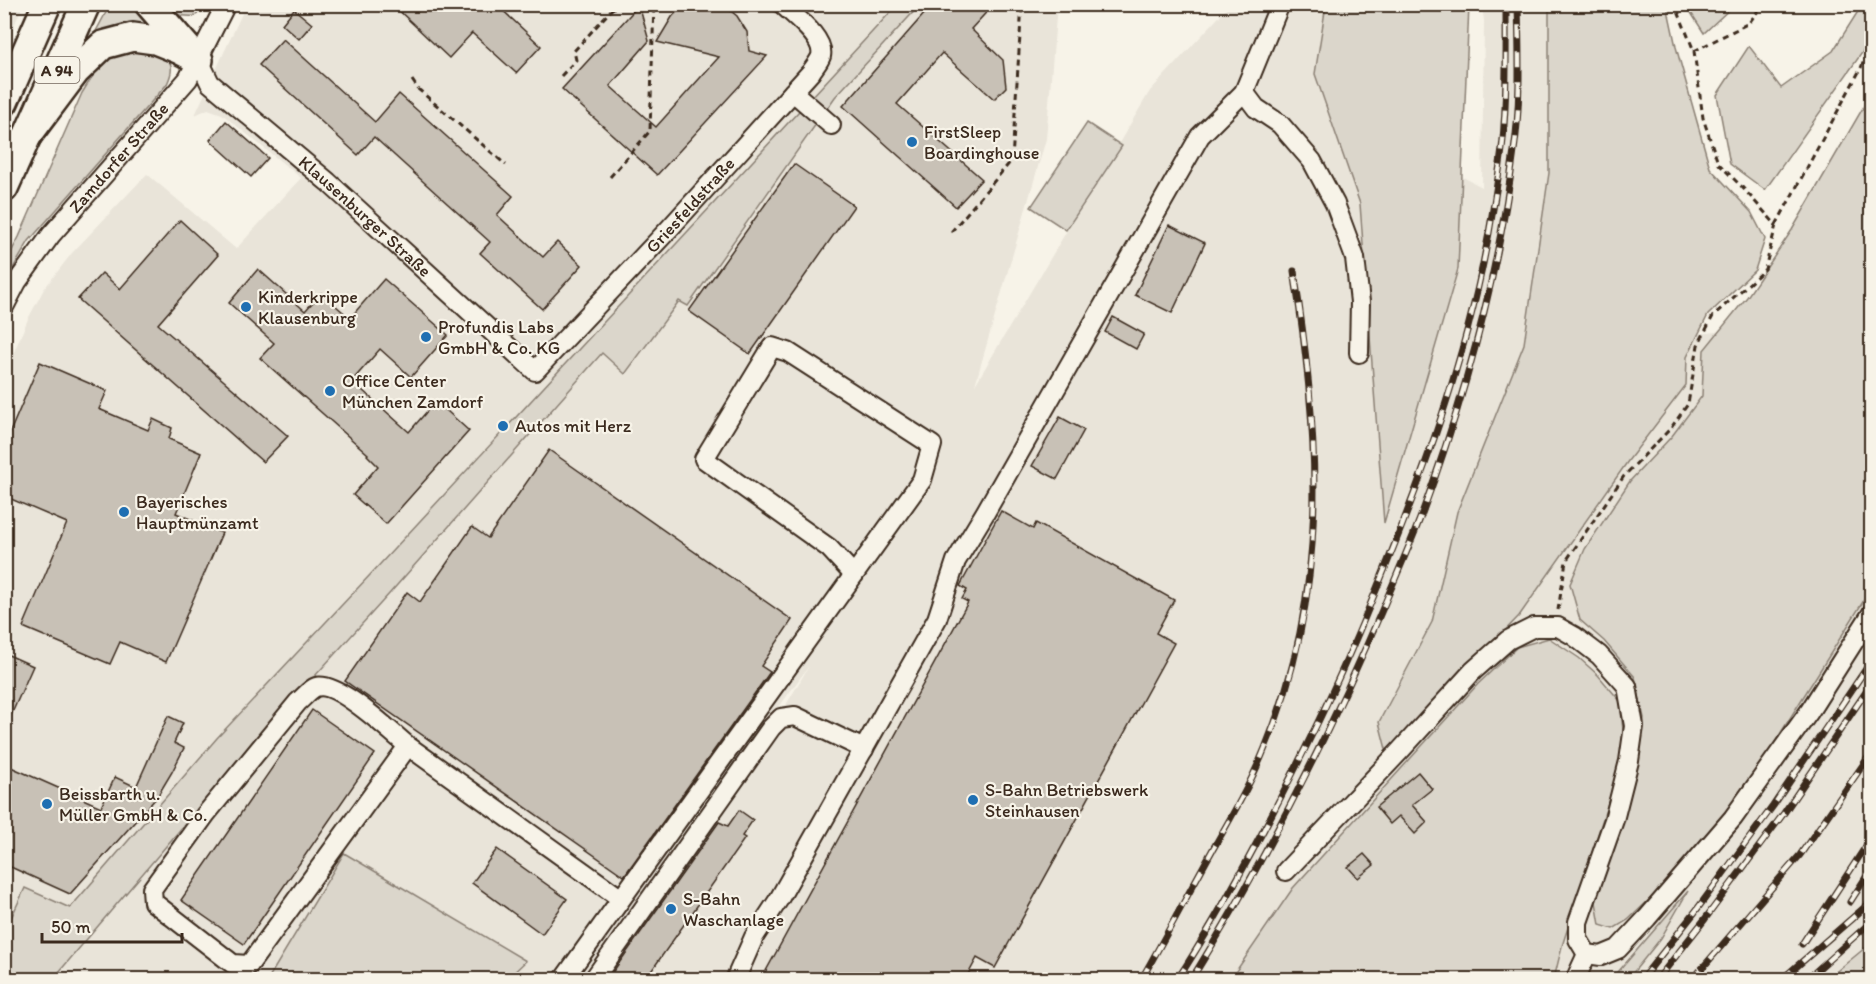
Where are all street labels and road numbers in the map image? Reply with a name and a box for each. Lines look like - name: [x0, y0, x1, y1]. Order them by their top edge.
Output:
- road number: A 94: [34, 57, 80, 83]
- street label: Zamdorfer Straße: [64, 98, 173, 218]
- street label: Klausenburger Straße: [294, 151, 436, 282]
- street label: Griesfeldstraße: [641, 153, 739, 258]

